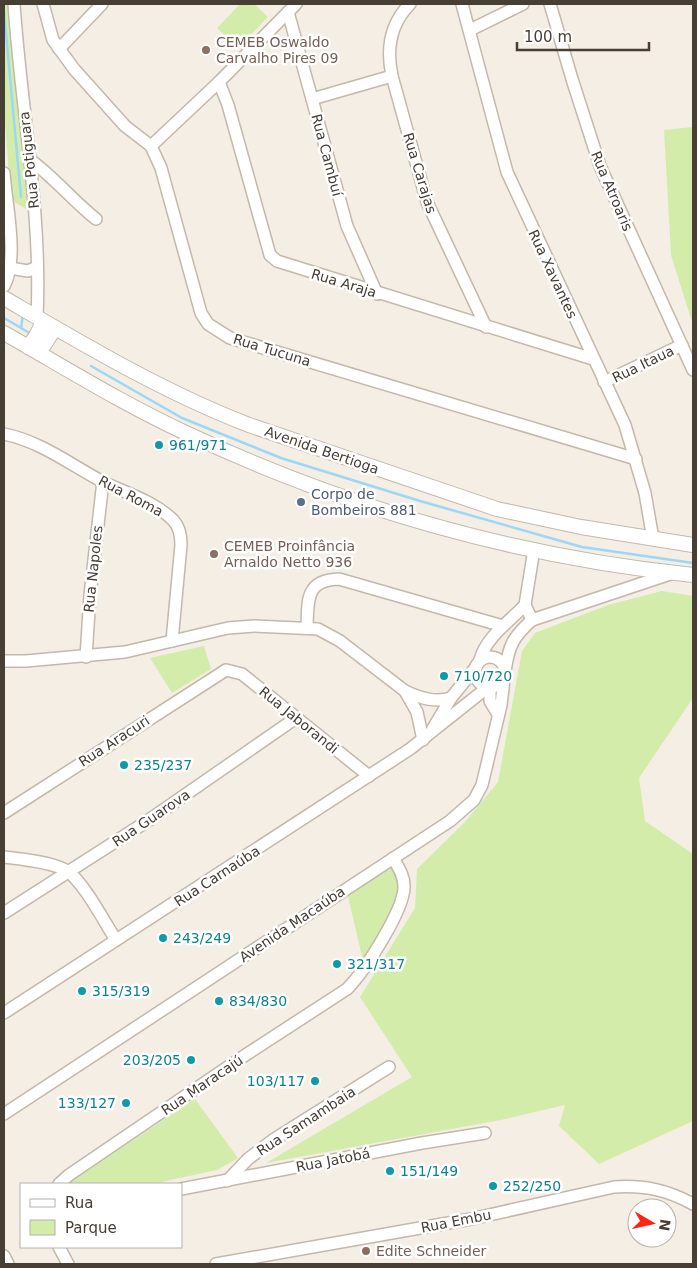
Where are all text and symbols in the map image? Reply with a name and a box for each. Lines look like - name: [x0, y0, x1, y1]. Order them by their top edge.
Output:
- scale bar: [517, 20, 650, 52]
- text: 100 m: [524, 28, 572, 46]
- place label: CEMEB Oswaldo Carvalho Pires 09: [216, 34, 338, 66]
- marker: CEMEB Oswaldo Carvalho Pires 09: [200, 44, 212, 56]
- street label: Rua Potiguara: [16, 111, 42, 209]
- street label: Rua Cambuí: [308, 112, 346, 199]
- street label: Rua Carajas: [400, 131, 440, 215]
- street label: Rua Atroaris: [588, 149, 636, 233]
- street label: Rua Xavantes: [525, 227, 581, 321]
- street label: Rua Araja: [309, 265, 379, 301]
- street label: Rua Tucuna: [231, 331, 313, 369]
- street label: Rua Itaua: [610, 342, 676, 386]
- street label: Avenida Bertioga: [263, 423, 381, 477]
- place label: 961/971: [169, 437, 227, 453]
- marker: 961/971: [153, 439, 165, 451]
- street label: Rua Roma: [96, 472, 166, 520]
- place label: Corpo de Bombeiros 881: [311, 486, 417, 518]
- marker: Corpo de Bombeiros 881: [295, 496, 307, 508]
- street label: Rua Napoles: [80, 525, 106, 613]
- place label: CEMEB Proinfância Arnaldo Netto 936: [224, 538, 355, 570]
- marker: CEMEB Proinfância Arnaldo Netto 936: [208, 548, 220, 560]
- place label: 710/720: [454, 668, 512, 684]
- marker: 710/720: [438, 670, 450, 682]
- street label: Rua Jaborandi: [256, 683, 342, 757]
- street label: Rua Aracuri: [76, 712, 152, 770]
- place label: 235/237: [134, 757, 192, 773]
- marker: 235/237: [118, 759, 130, 771]
- street label: Rua Guarova: [109, 786, 193, 850]
- street label: Rua Carnaúba: [171, 842, 263, 910]
- street label: Avenida Macaúba: [236, 883, 348, 965]
- place label: 243/249: [173, 930, 231, 946]
- marker: 243/249: [157, 932, 169, 944]
- place label: 321/317: [347, 956, 405, 972]
- marker: 321/317: [331, 958, 343, 970]
- place label: 315/319: [92, 983, 150, 999]
- marker: 315/319: [76, 985, 88, 997]
- place label: 834/830: [229, 993, 287, 1009]
- marker: 834/830: [213, 995, 225, 1007]
- place label: 203/205: [123, 1052, 181, 1068]
- street label: Rua Maracajú: [158, 1052, 246, 1118]
- marker: 203/205: [185, 1054, 197, 1066]
- place label: 103/117: [247, 1073, 305, 1089]
- marker: 103/117: [309, 1075, 321, 1087]
- street label: Rua Samambaia: [254, 1083, 358, 1159]
- place label: 133/127: [58, 1095, 116, 1111]
- marker: 133/127: [120, 1097, 132, 1109]
- street label: Rua Jatobá: [295, 1145, 371, 1175]
- place label: 151/149: [400, 1163, 458, 1179]
- marker: 151/149: [384, 1165, 396, 1177]
- place label: 252/250: [503, 1178, 561, 1194]
- marker: 252/250: [487, 1180, 499, 1192]
- legend: [20, 1183, 182, 1248]
- text: Rua: [65, 1194, 93, 1212]
- north arrow: [627, 1198, 677, 1248]
- street label: Rua Embu: [420, 1206, 492, 1236]
- text: N: [656, 1218, 674, 1232]
- text: Parque: [65, 1219, 117, 1237]
- place label: Edite Schneider: [376, 1243, 487, 1259]
- marker: Edite Schneider: [360, 1245, 372, 1257]

